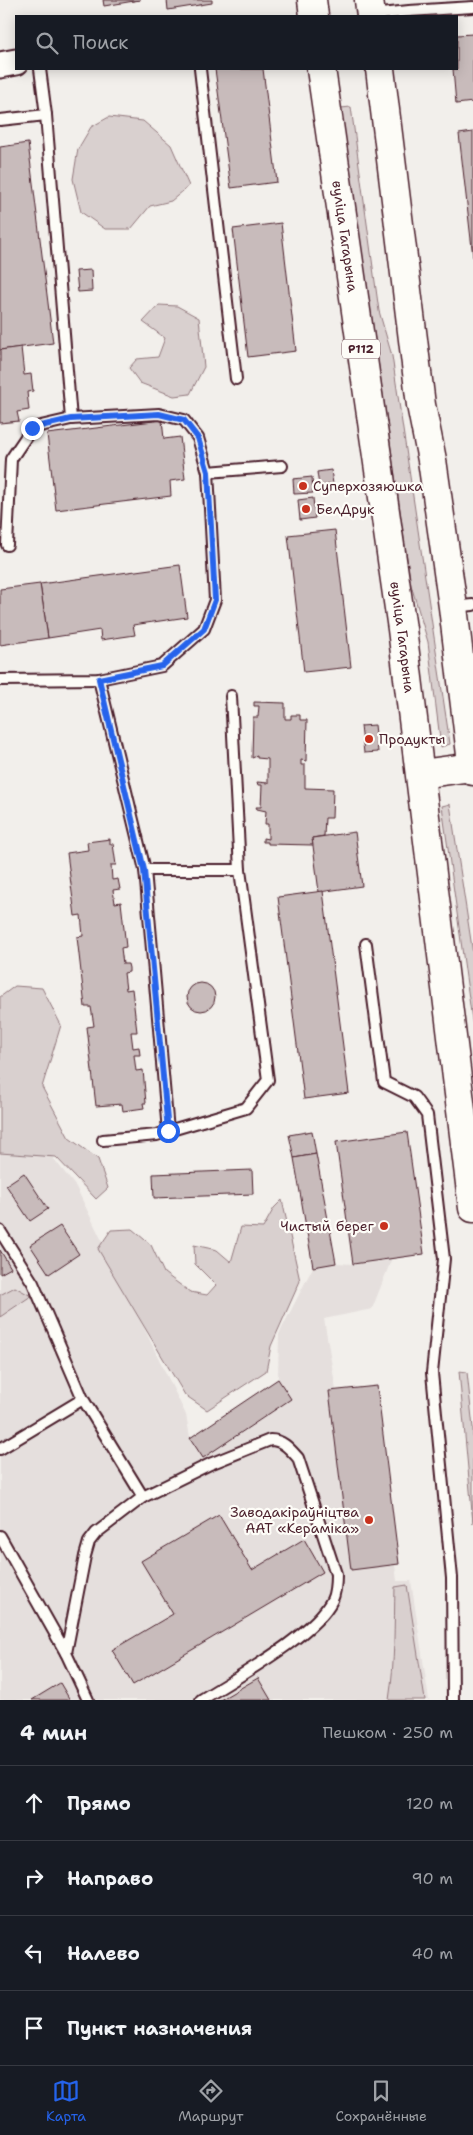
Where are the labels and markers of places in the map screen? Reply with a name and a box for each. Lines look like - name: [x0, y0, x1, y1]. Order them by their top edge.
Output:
- place label: Суперхозяюшка: [313, 477, 423, 495]
- marker: Суперхозяюшка: [297, 480, 309, 492]
- place label: БелДрук: [316, 500, 375, 518]
- marker: БелДрук: [300, 503, 312, 515]
- place label: Продукты: [379, 730, 446, 748]
- marker: Продукты: [363, 733, 375, 745]
- place label: Чистый берег: [280, 1217, 375, 1235]
- marker: Чистый берег: [378, 1220, 390, 1232]
- place label: Заводакіраўніцтва ААТ «Кераміка»: [230, 1503, 359, 1537]
- marker: Заводакіраўніцтва ААТ «Кераміка»: [363, 1514, 375, 1526]

